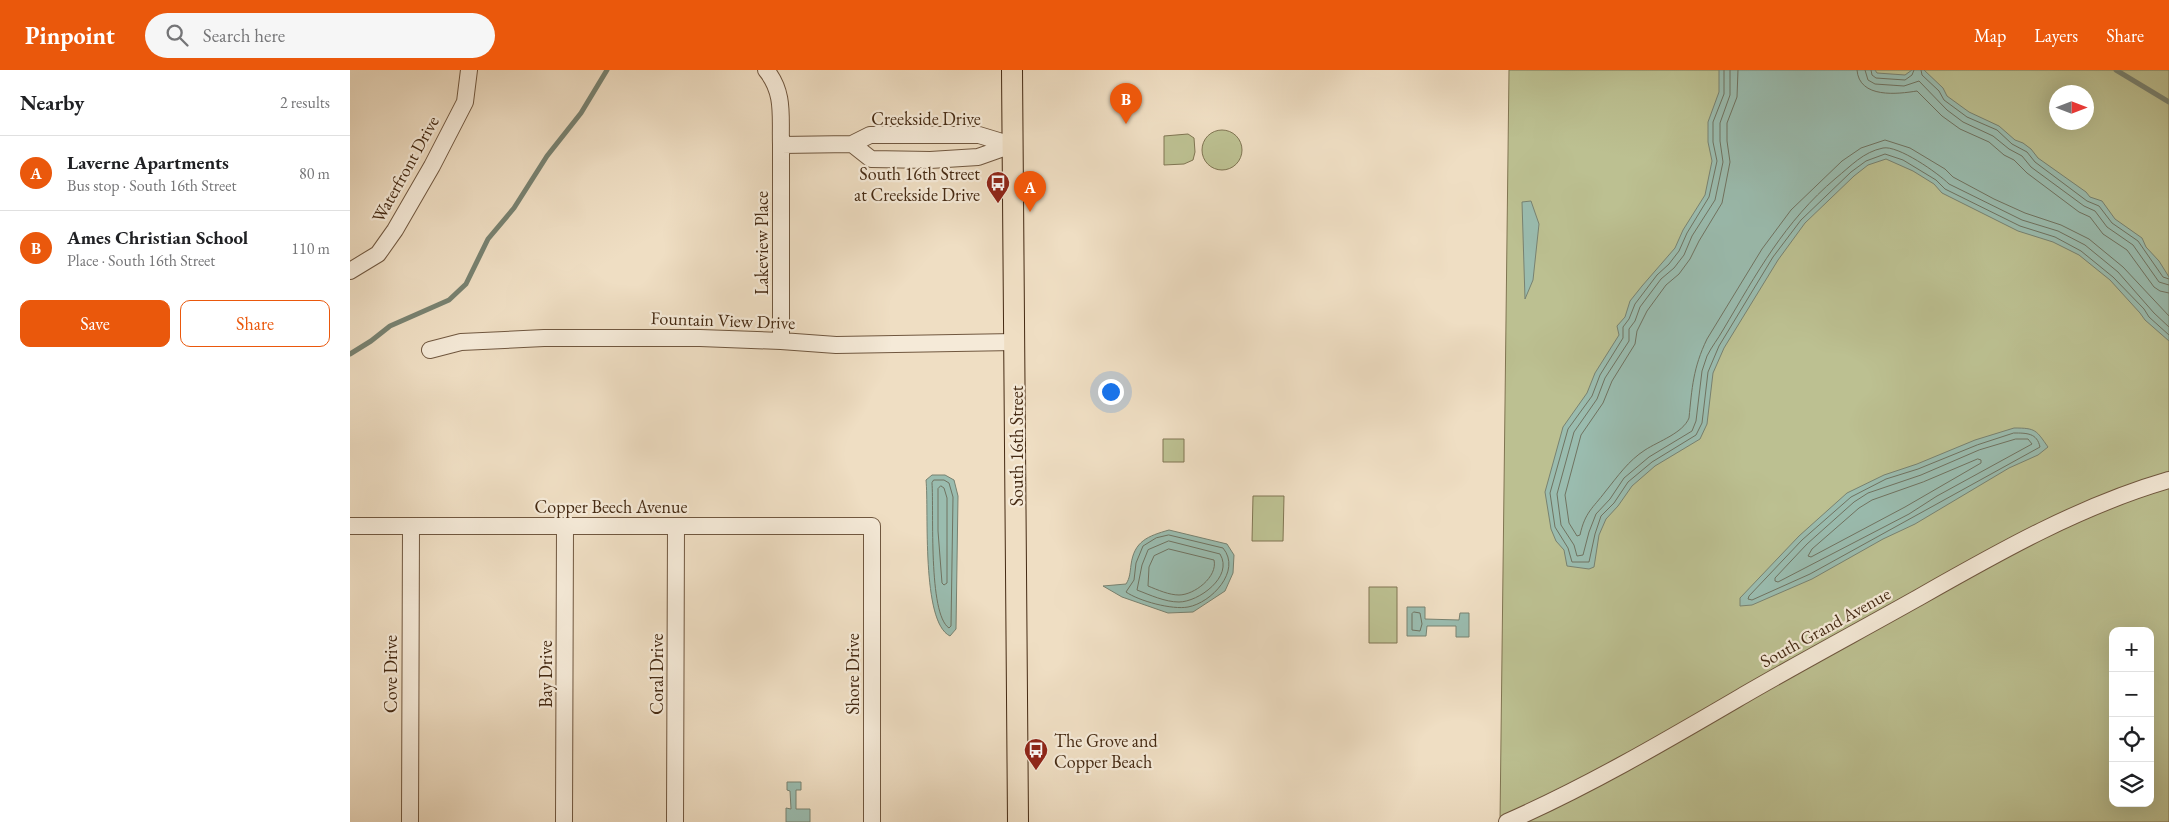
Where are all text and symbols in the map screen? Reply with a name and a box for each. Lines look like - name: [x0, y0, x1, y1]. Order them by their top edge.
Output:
- search box: [145, 13, 495, 58]
- text: Pinpoint: [25, 20, 115, 51]
- icon: search: [163, 21, 191, 49]
- text: Search here: [203, 23, 285, 48]
- text: Map: [1974, 24, 2006, 47]
- text: Layers: [2034, 24, 2078, 47]
- text: Share: [2106, 24, 2144, 47]
- pin: B: [1110, 83, 1142, 124]
- north arrow: [2049, 85, 2094, 130]
- text: Nearby: [20, 89, 84, 116]
- text: 2 results: [280, 92, 330, 113]
- street label: Creekside Drive: [871, 107, 981, 130]
- street label: Waterfront Drive: [366, 112, 444, 226]
- text: Laverne Apartments: [67, 150, 229, 175]
- place label: South 16th Street at Creekside Drive: [854, 162, 980, 206]
- text: A: [30, 163, 42, 184]
- text: 80 m: [299, 163, 330, 184]
- bus stop icon: South 16th Street at Creekside Drive: [985, 170, 1011, 204]
- pin: A: [1014, 171, 1046, 212]
- text: Bus stop · South 16th Street: [67, 175, 236, 196]
- street label: Lakeview Place: [750, 191, 773, 295]
- text: Ames Christian School: [67, 225, 248, 250]
- text: B: [31, 238, 41, 259]
- text: 110 m: [291, 238, 330, 259]
- text: Place · South 16th Street: [67, 250, 215, 271]
- button: Save: [20, 300, 170, 347]
- button: Share: [180, 300, 330, 347]
- street label: Fountain View Drive: [650, 306, 796, 334]
- your location: [1098, 379, 1124, 405]
- street label: South 16th Street: [1005, 385, 1028, 506]
- street label: Copper Beech Avenue: [534, 495, 688, 518]
- street label: South Grand Avenue: [1756, 582, 1894, 672]
- map controls: [2109, 627, 2154, 807]
- button: +: [2109, 627, 2154, 672]
- street label: Coral Drive: [645, 633, 668, 715]
- street label: Shore Drive: [841, 633, 864, 715]
- street label: Cove Drive: [379, 635, 402, 713]
- street label: Bay Drive: [534, 640, 557, 708]
- button: −: [2109, 672, 2154, 717]
- button: locate: [2109, 717, 2154, 762]
- place label: The Grove and Copper Beach: [1054, 729, 1158, 773]
- bus stop icon: The Grove and Copper Beach: [1023, 737, 1049, 771]
- button: layers: [2109, 762, 2154, 807]

